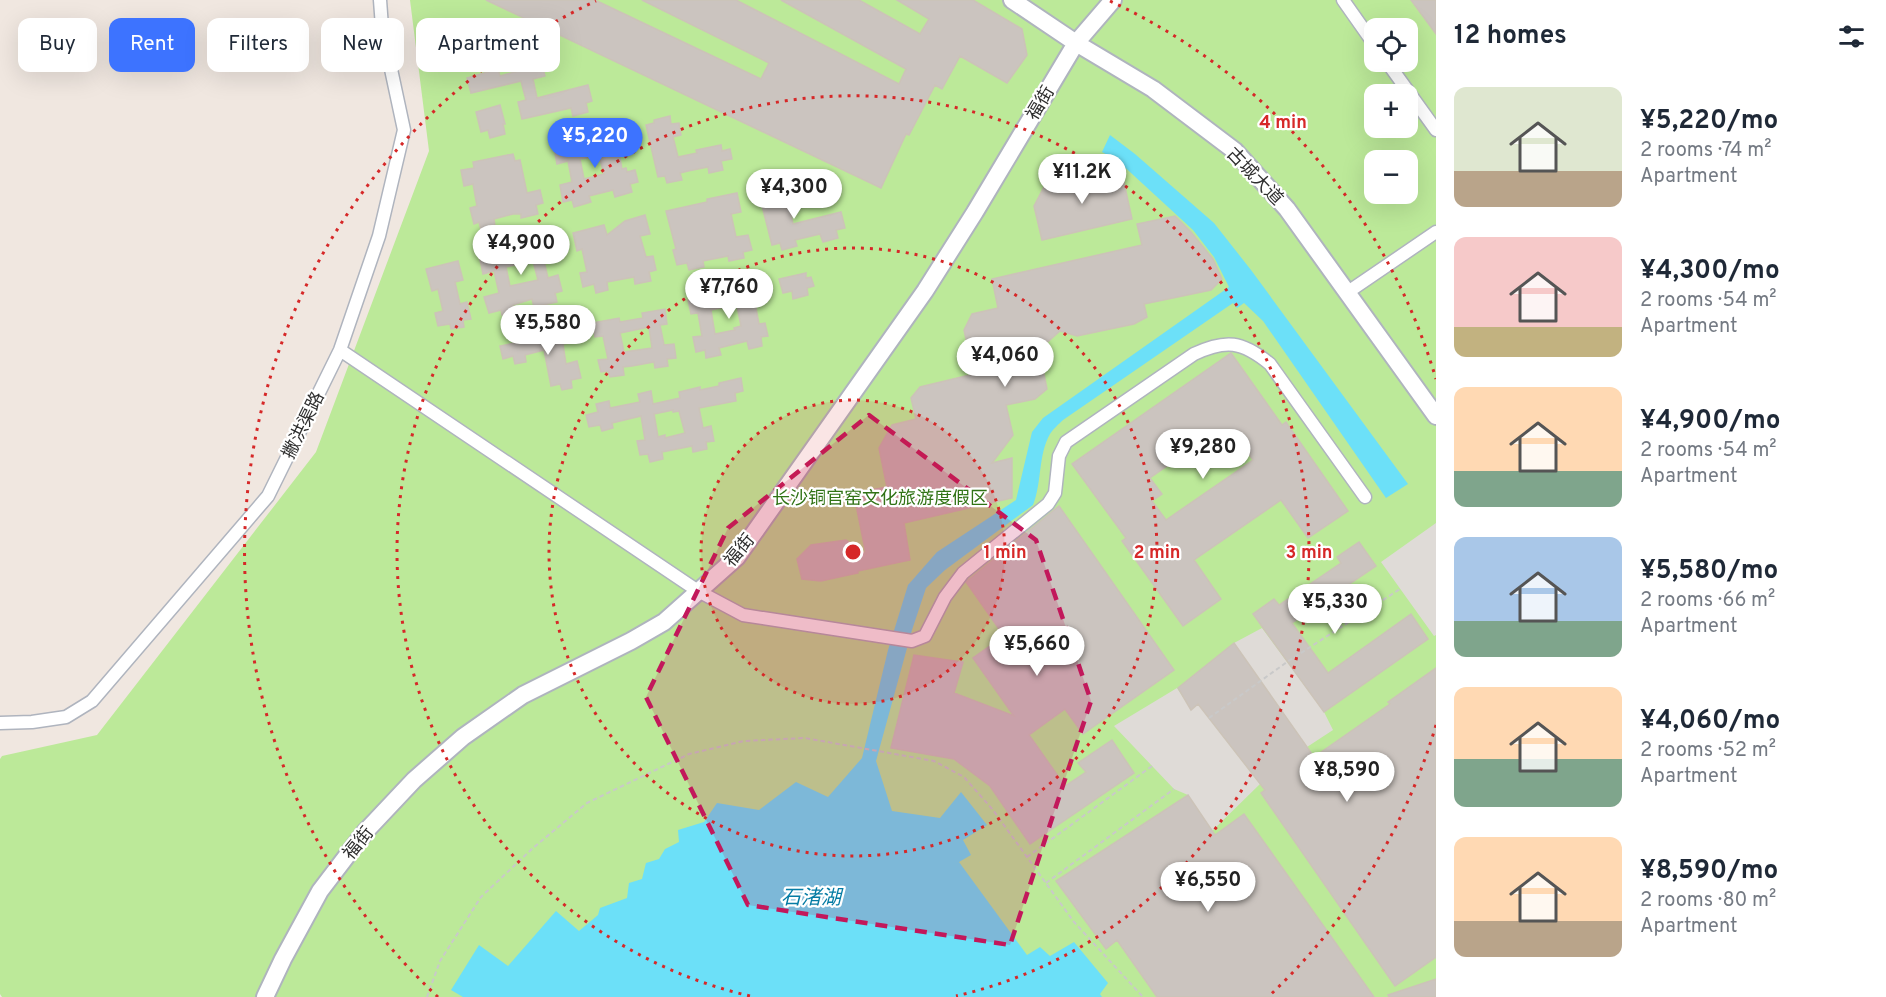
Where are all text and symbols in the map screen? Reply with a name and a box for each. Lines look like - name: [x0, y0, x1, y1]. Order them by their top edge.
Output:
- chip: Buy: [18, 18, 97, 72]
- chip: Rent: [109, 18, 195, 72]
- chip: Filters: [207, 18, 309, 72]
- chip: New: [321, 18, 404, 72]
- chip: Apartment: [416, 18, 560, 72]
- map controls: [1364, 18, 1418, 204]
- button: locate: [1364, 18, 1418, 72]
- text: 12 homes: [1454, 20, 1567, 53]
- icon: filters: [1835, 20, 1868, 53]
- street label: 福街: [1022, 82, 1060, 125]
- button: +: [1364, 84, 1418, 138]
- text: ¥5,220/mo: [1640, 105, 1778, 138]
- icon: home: [1502, 111, 1574, 183]
- text: 4 min: [1259, 112, 1307, 135]
- pin: ¥5,220: [546, 118, 644, 169]
- text: ¥5,220: [562, 124, 628, 150]
- text: 2 rooms · 74 m²: [1640, 138, 1771, 164]
- street label: 古城大道: [1221, 143, 1287, 211]
- button: −: [1364, 150, 1418, 204]
- pin: ¥11.2K: [1033, 154, 1131, 205]
- text: ¥11.2K: [1052, 160, 1112, 186]
- text: Apartment: [1640, 164, 1738, 190]
- pin: ¥4,300: [745, 169, 843, 220]
- text: ¥4,300: [760, 175, 828, 201]
- pin: ¥4,900: [472, 225, 570, 276]
- text: ¥4,900: [487, 231, 555, 257]
- text: ¥4,300/mo: [1640, 255, 1780, 288]
- icon: home: [1502, 261, 1574, 333]
- pin: ¥7,760: [680, 269, 778, 320]
- text: ¥7,760: [699, 275, 759, 301]
- text: 2 rooms · 54 m²: [1640, 288, 1777, 314]
- pin: ¥5,580: [499, 305, 597, 356]
- text: ¥5,580: [515, 311, 581, 337]
- text: Apartment: [1640, 314, 1738, 340]
- pin: ¥4,060: [956, 337, 1054, 388]
- text: ¥4,060: [971, 343, 1039, 369]
- street label: 撇洪渠路: [278, 388, 330, 463]
- text: ¥4,900/mo: [1640, 405, 1781, 438]
- icon: home: [1502, 411, 1574, 483]
- pin: ¥9,280: [1154, 429, 1252, 480]
- text: ¥9,280: [1169, 435, 1237, 461]
- text: 2 rooms · 54 m²: [1640, 438, 1777, 464]
- text: Apartment: [1640, 464, 1738, 490]
- park label: 长沙铜官窑文化旅游度假区: [772, 488, 988, 511]
- street label: 福街: [720, 530, 761, 572]
- centre of rings: [843, 542, 863, 562]
- text: 1 min: [983, 542, 1027, 565]
- text: 2 min: [1133, 542, 1181, 565]
- text: 3 min: [1286, 542, 1332, 565]
- text: ¥5,580/mo: [1640, 555, 1778, 588]
- icon: home: [1502, 561, 1574, 633]
- pin: ¥5,330: [1286, 584, 1384, 635]
- text: 2 rooms · 66 m²: [1640, 588, 1775, 614]
- text: ¥5,330: [1302, 590, 1368, 616]
- text: Apartment: [1640, 614, 1738, 640]
- pin: ¥5,660: [988, 626, 1086, 677]
- text: ¥5,660: [1003, 632, 1071, 658]
- text: ¥4,060/mo: [1640, 705, 1780, 738]
- icon: home: [1502, 711, 1574, 783]
- text: 2 rooms · 52 m²: [1640, 738, 1776, 764]
- pin: ¥8,590: [1298, 752, 1396, 803]
- text: ¥8,590: [1314, 758, 1380, 784]
- text: Apartment: [1640, 764, 1738, 790]
- street label: 福街: [339, 823, 379, 865]
- text: ¥8,590/mo: [1640, 855, 1778, 888]
- icon: home: [1502, 861, 1574, 933]
- pin: ¥6,550: [1159, 862, 1257, 913]
- text: ¥6,550: [1175, 868, 1241, 894]
- water label: 石渚湖: [781, 886, 844, 912]
- text: 2 rooms · 80 m²: [1640, 888, 1776, 914]
- text: Apartment: [1640, 914, 1738, 940]

